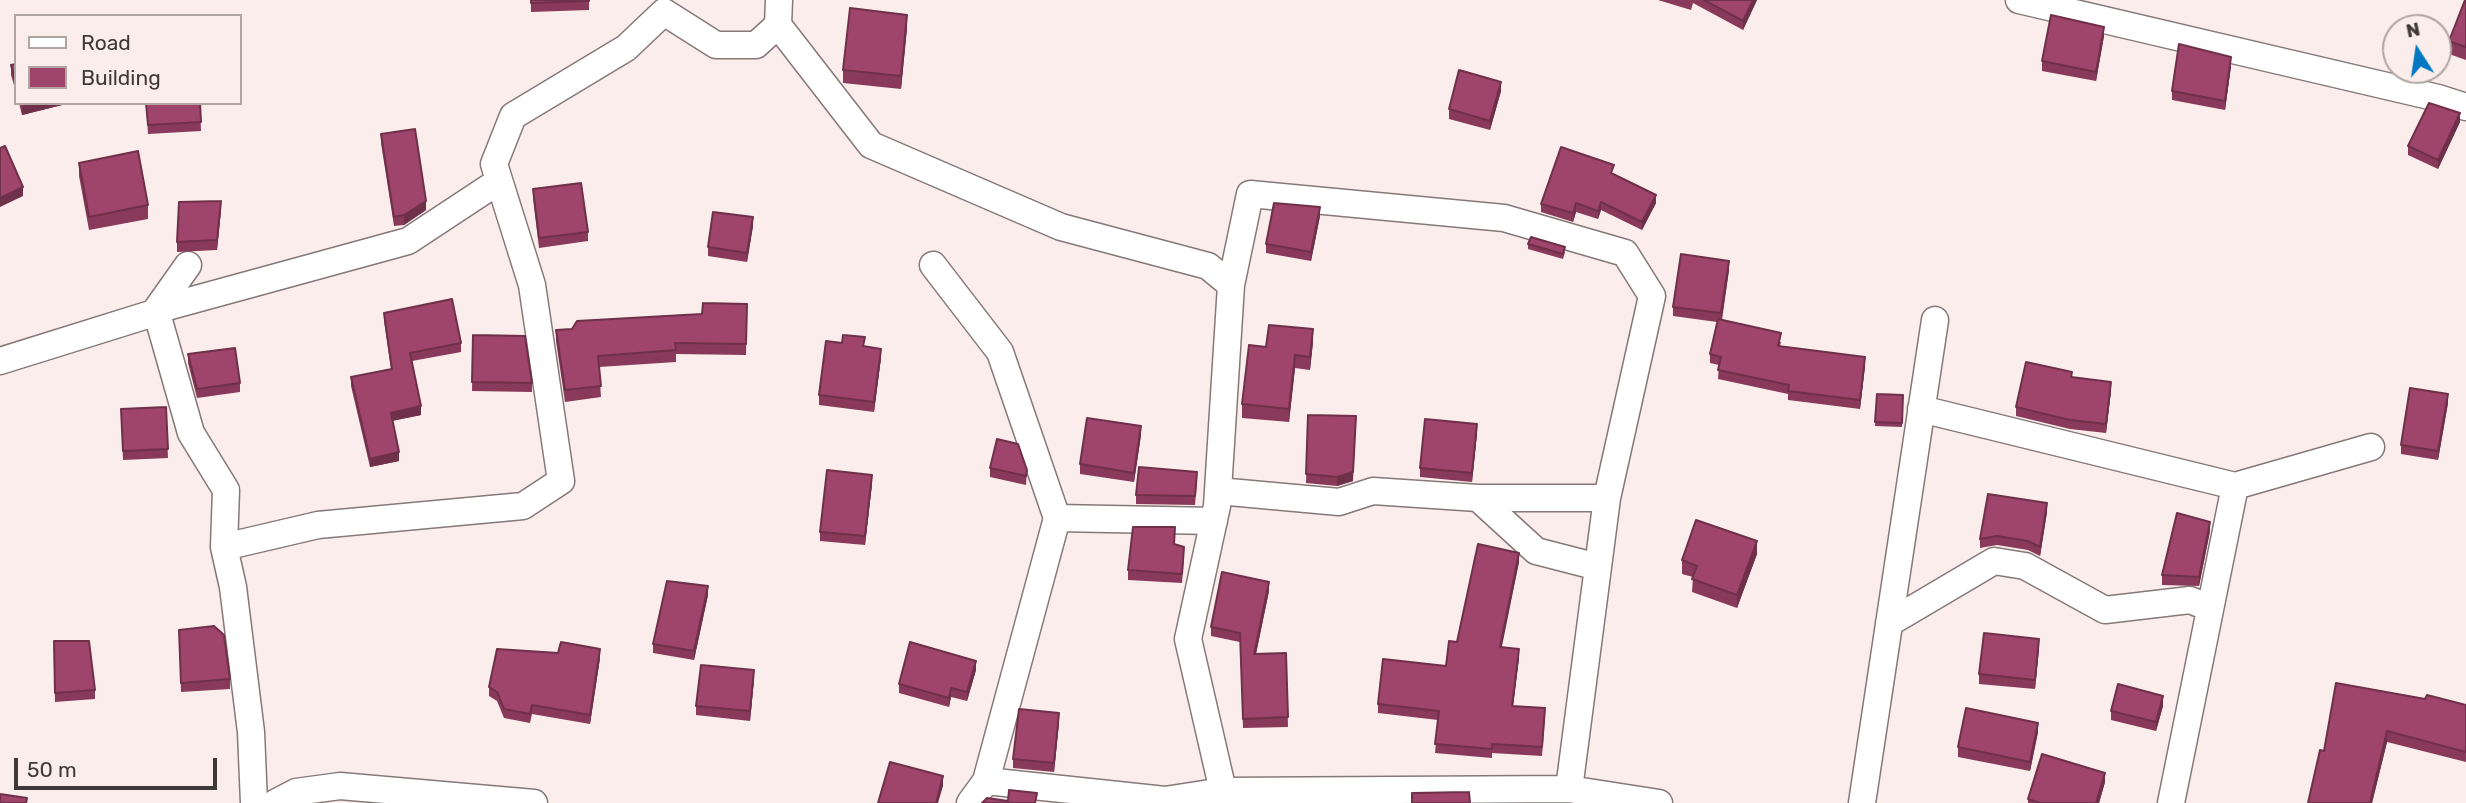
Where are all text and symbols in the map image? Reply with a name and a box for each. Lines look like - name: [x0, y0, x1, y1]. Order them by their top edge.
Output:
- legend: [14, 14, 242, 105]
- north arrow: [2382, 14, 2452, 84]
- text: N: [2404, 17, 2422, 43]
- text: Road: [81, 30, 131, 55]
- text: Building: [81, 65, 161, 90]
- scale bar: [18, 744, 220, 788]
- text: 50 m: [27, 757, 77, 782]

